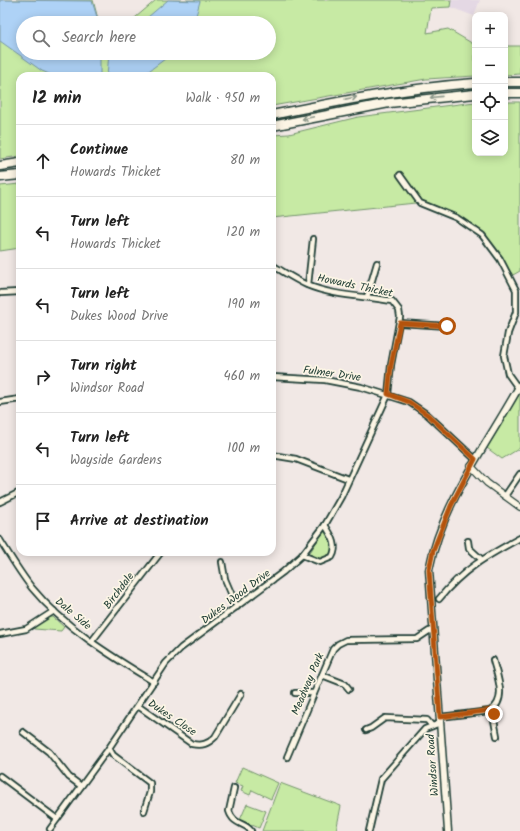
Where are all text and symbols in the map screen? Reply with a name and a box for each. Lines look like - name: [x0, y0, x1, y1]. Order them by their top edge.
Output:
- map controls: [472, 12, 508, 156]
- button: +: [472, 12, 508, 48]
- search box: [16, 16, 276, 60]
- text: Search here: [62, 26, 136, 50]
- icon: search: [30, 27, 52, 49]
- button: −: [472, 48, 508, 84]
- button: locate: [472, 84, 508, 120]
- text: 12 min: [32, 85, 81, 112]
- text: Walk · 950 m: [186, 88, 260, 109]
- one-way arrow: [345, 94, 358, 102]
- one-way arrow: [430, 94, 443, 101]
- one-way arrow: [302, 115, 315, 123]
- button: layers: [472, 120, 508, 156]
- text: Continue: [70, 138, 128, 162]
- icon: ahead: [32, 150, 54, 172]
- text: 80 m: [230, 150, 260, 171]
- text: Howards Thicket: [70, 162, 161, 183]
- text: Turn left: [70, 210, 130, 234]
- icon: left: [32, 222, 54, 244]
- text: 120 m: [226, 222, 260, 243]
- text: Howards Thicket: [70, 234, 161, 255]
- street label: Howards Thicket: [316, 269, 395, 303]
- text: Turn left: [70, 282, 130, 306]
- icon: left: [32, 294, 54, 316]
- text: 190 m: [228, 294, 260, 315]
- text: Dukes Wood Drive: [70, 306, 168, 327]
- route start: [438, 317, 456, 335]
- text: Turn right: [70, 354, 137, 378]
- street label: Fulmer Drive: [302, 361, 362, 387]
- icon: right: [32, 366, 54, 388]
- text: 460 m: [224, 366, 260, 387]
- text: Windsor Road: [70, 378, 144, 399]
- text: Turn left: [70, 426, 130, 450]
- icon: left: [32, 438, 54, 460]
- text: 100 m: [227, 438, 260, 459]
- text: Wayside Gardens: [70, 450, 162, 471]
- text: Arrive at destination: [70, 509, 209, 533]
- icon: arrive: [32, 510, 54, 532]
- street label: Dukes Wood Drive: [197, 565, 275, 629]
- street label: Birchdale: [99, 569, 139, 613]
- street label: Dale Side: [51, 593, 95, 635]
- street label: Meadway Park: [287, 649, 330, 718]
- street label: Dukes Close: [144, 695, 200, 741]
- route end: [485, 705, 503, 723]
- street label: Windsor Road: [422, 733, 444, 797]

